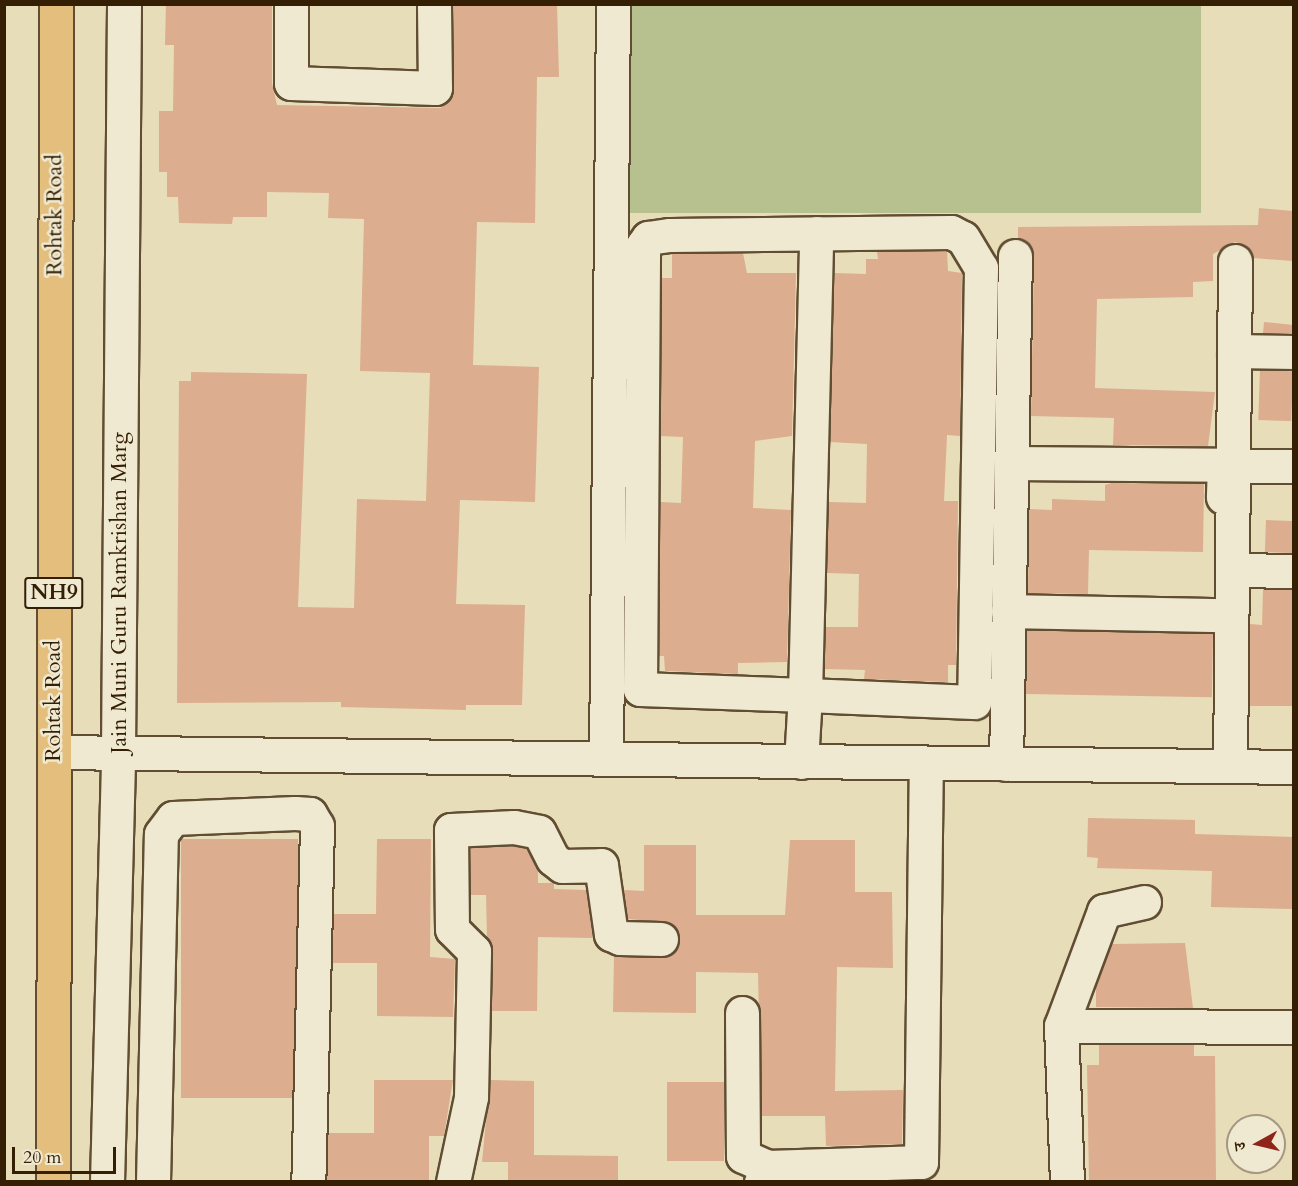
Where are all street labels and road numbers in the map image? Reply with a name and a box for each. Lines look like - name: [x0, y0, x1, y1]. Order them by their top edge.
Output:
- street label: Rohtak Road: [42, 154, 68, 276]
- street label: Jain Muni Guru Ramkrishan Marg: [107, 432, 133, 754]
- road number: NH9: [24, 575, 84, 611]
- street label: Rohtak Road: [41, 640, 67, 762]

